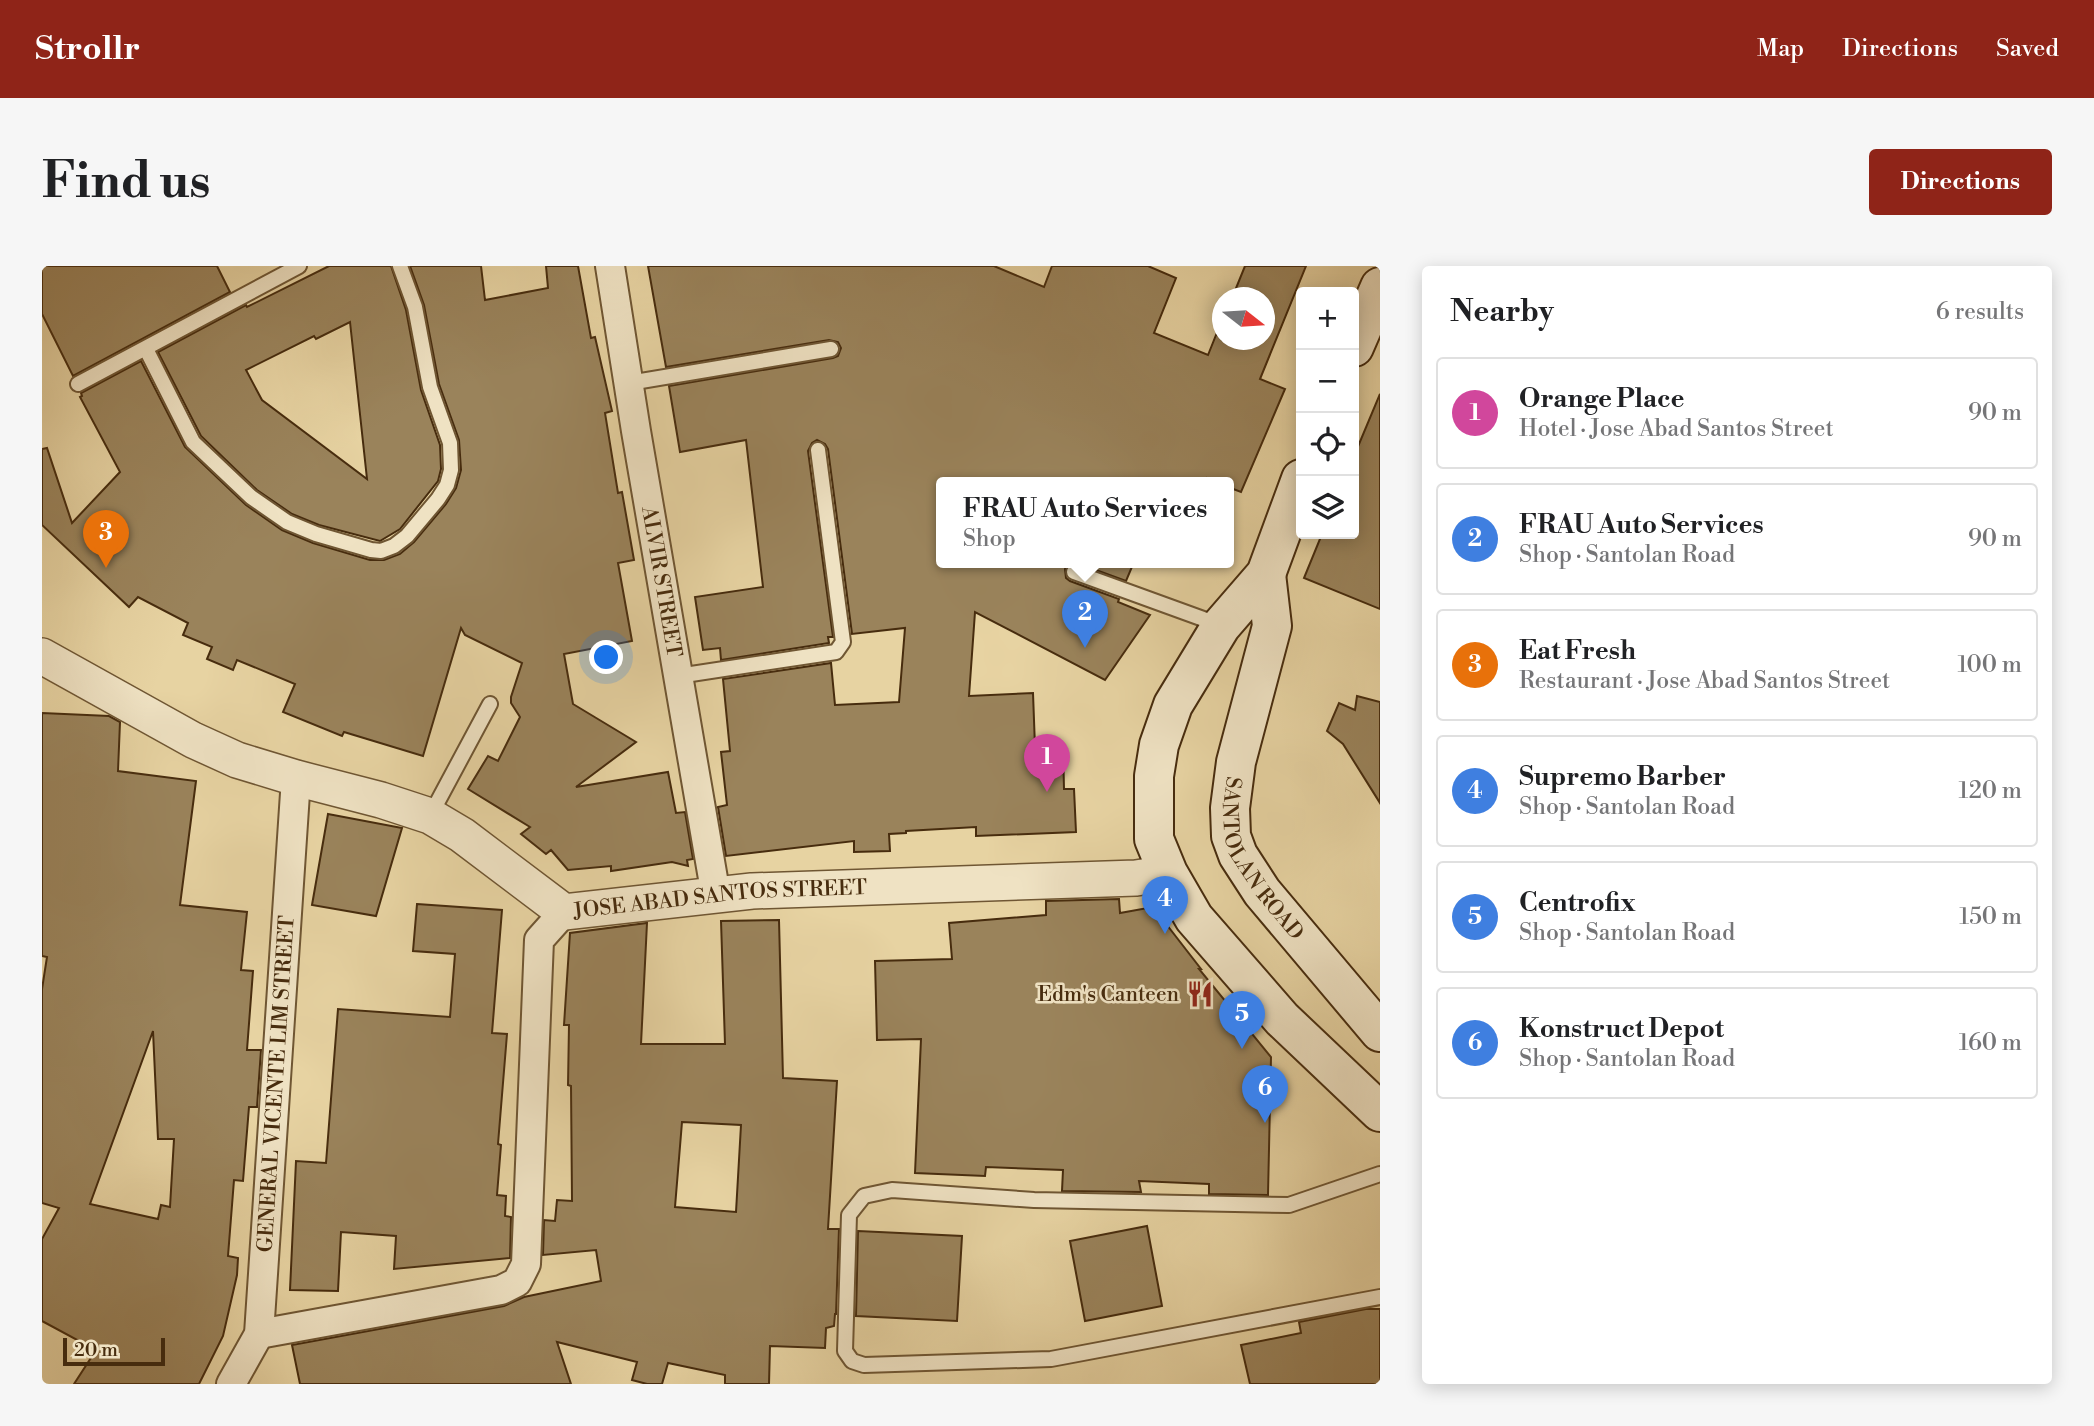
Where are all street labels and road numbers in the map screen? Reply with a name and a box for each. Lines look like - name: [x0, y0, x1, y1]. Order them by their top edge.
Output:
- street label: ALVIR STREET: [635, 503, 687, 660]
- street label: SANTOLAN ROAD: [1216, 775, 1309, 946]
- street label: JOSE ABAD SANTOS STREET: [571, 875, 868, 925]
- street label: GENERAL VICENTE LIM STREET: [252, 914, 301, 1253]

